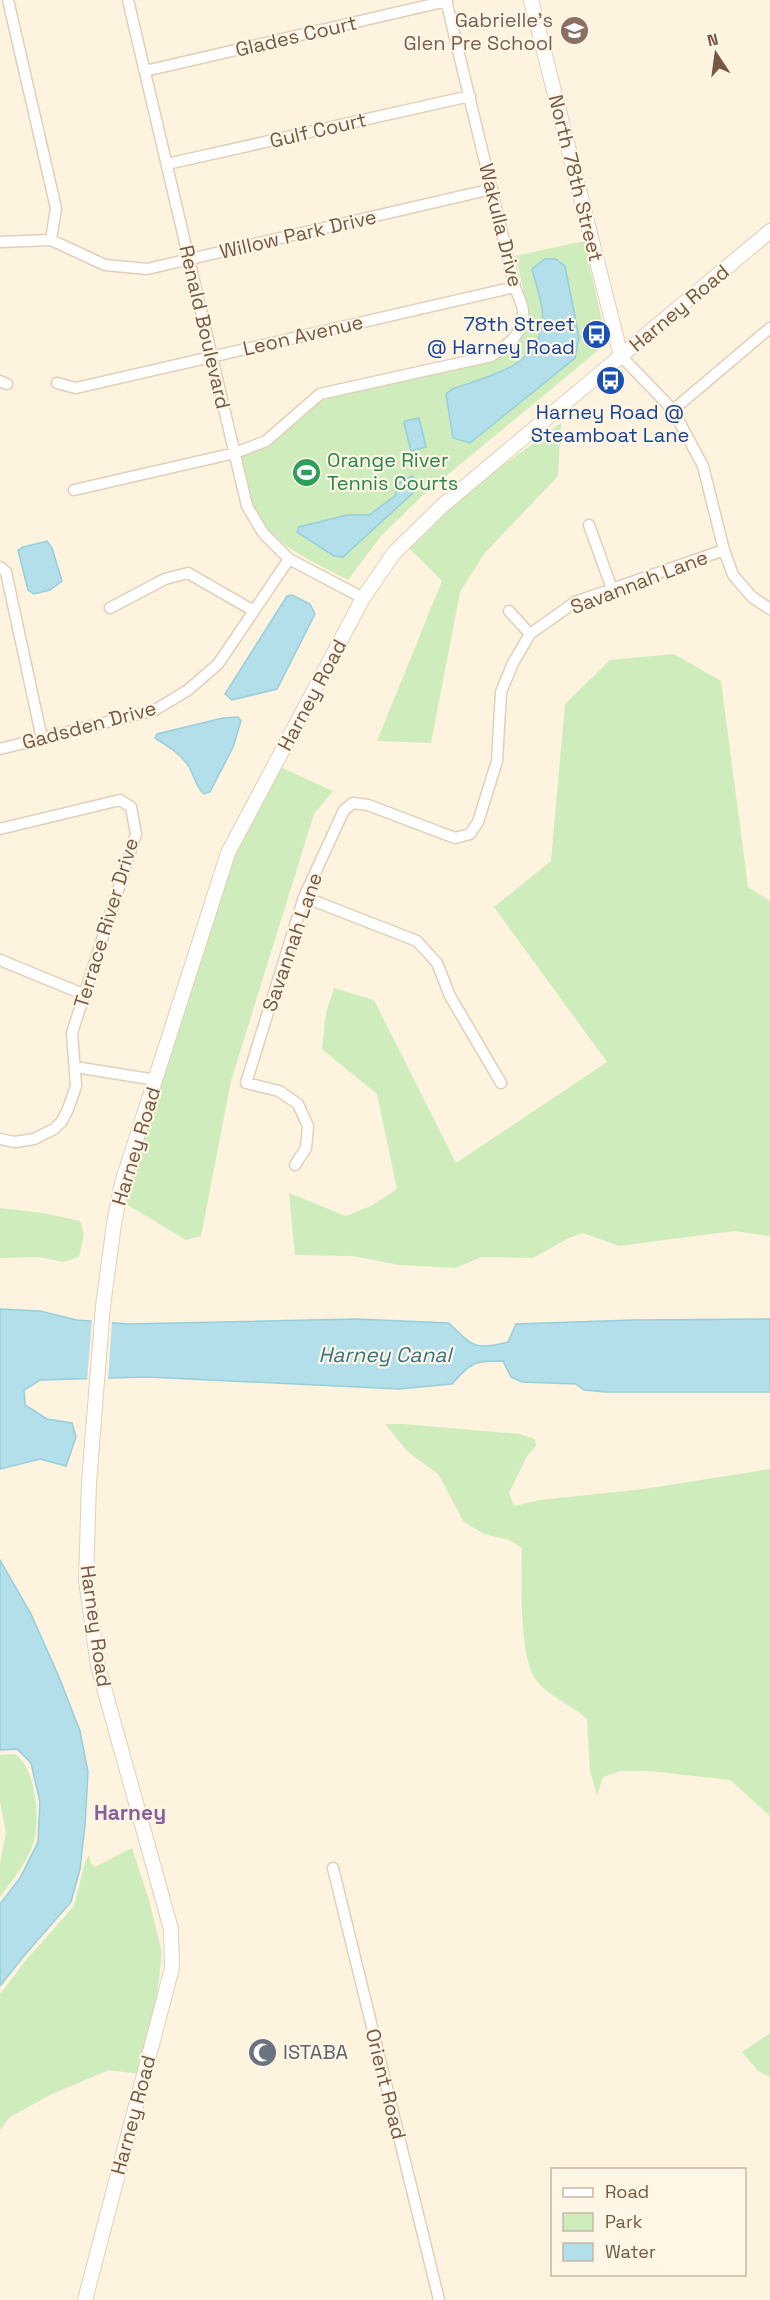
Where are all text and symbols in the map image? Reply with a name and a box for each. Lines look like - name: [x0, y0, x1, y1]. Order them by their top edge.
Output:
- place label: Gabrielle's Glen Pre School: [403, 7, 553, 56]
- street label: Glades Court: [233, 9, 359, 63]
- school or university icon: Gabrielle's Glen Pre School: [558, 15, 590, 47]
- north arrow: [686, 24, 746, 84]
- text: N: [705, 28, 720, 51]
- street label: North 78th Street: [543, 92, 609, 264]
- street label: Gulf Court: [267, 106, 369, 154]
- street label: Wakulla Drive: [473, 161, 529, 289]
- street label: Willow Park Drive: [217, 203, 379, 265]
- street label: Renald Boulevard: [174, 243, 236, 411]
- street label: Harney Road: [624, 259, 734, 357]
- street label: Leon Avenue: [240, 309, 366, 361]
- place label: 78th Street @ Harney Road: [427, 311, 575, 360]
- bus stop icon: 78th Street @ Harney Road: [580, 319, 612, 351]
- bus stop icon: Harney Road @ Steamboat Lane: [594, 365, 626, 397]
- place label: Harney Road @ Steamboat Lane: [531, 399, 689, 448]
- place label: Orange River Tennis Courts: [327, 447, 458, 496]
- sports icon: Orange River Tennis Courts: [290, 456, 322, 488]
- street label: Savannah Lane: [567, 544, 711, 620]
- street label: Harney Road: [272, 635, 352, 755]
- street label: Gadsden Drive: [19, 695, 159, 755]
- street label: Terrace River Drive: [68, 835, 144, 1011]
- street label: Savannah Lane: [256, 869, 328, 1015]
- street label: Harney Road: [106, 1084, 166, 1208]
- water label: Harney Canal: [319, 1341, 454, 1368]
- street label: Harney Road: [75, 1563, 117, 1689]
- district label: Harney: [94, 1799, 166, 1826]
- street label: Orient Road: [360, 2026, 412, 2142]
- mosque icon: ISTABA: [246, 2036, 278, 2068]
- place label: ISTABA: [283, 2039, 349, 2065]
- street label: Harney Road: [105, 2052, 161, 2178]
- legend: [551, 2168, 746, 2276]
- text: Road: [605, 2180, 649, 2203]
- text: Park: [605, 2210, 643, 2233]
- text: Water: [605, 2240, 656, 2263]

